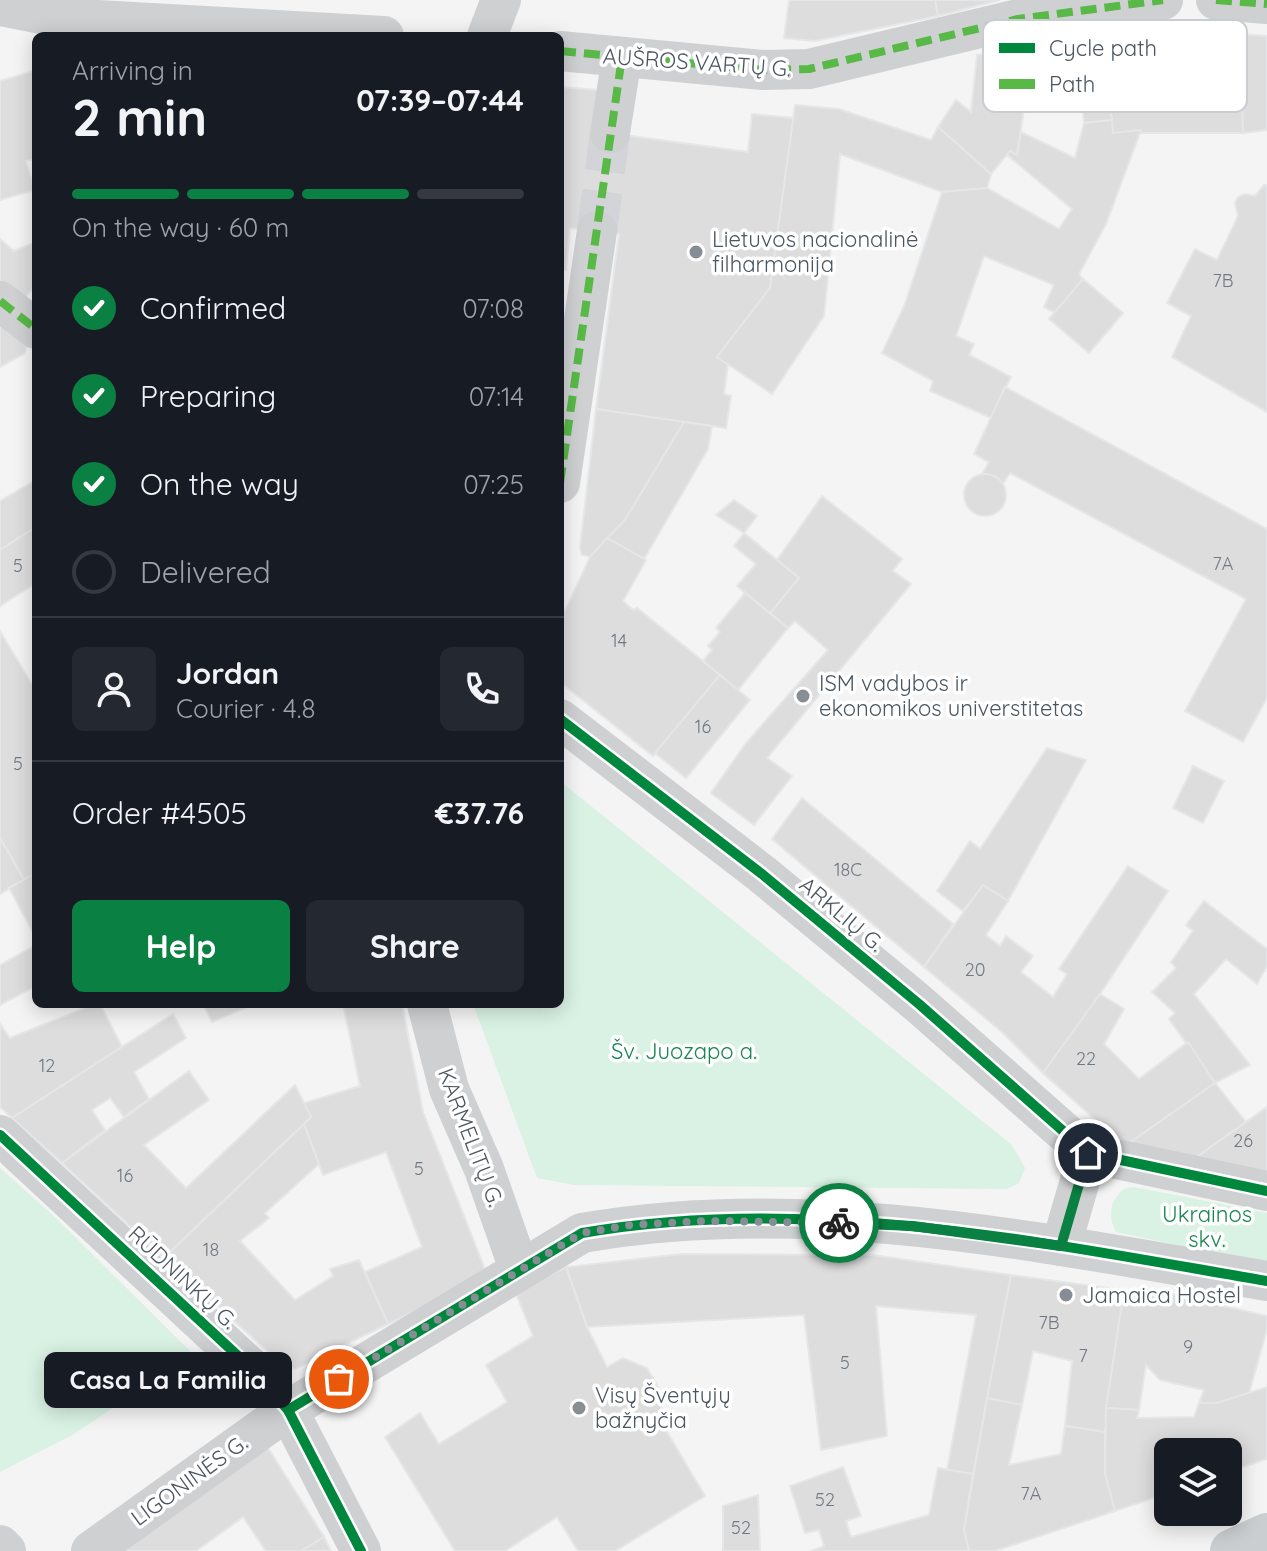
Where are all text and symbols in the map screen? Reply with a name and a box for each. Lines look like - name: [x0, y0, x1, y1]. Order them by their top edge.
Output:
- legend: [983, 20, 1247, 112]
- text: Cycle path: [1049, 34, 1157, 62]
- street label: AUŠROS VARTŲ G.: [602, 41, 792, 83]
- text: Arriving in: [72, 54, 193, 87]
- text: Path: [1049, 70, 1095, 98]
- text: 07:39–07:44: [356, 81, 524, 119]
- text: 2 min: [72, 84, 207, 149]
- text: On the way · 60 m: [72, 211, 289, 244]
- place label: Lietuvos nacionalinė filharmonija: [712, 225, 918, 278]
- marker: Lietuvos nacionalinė filharmonija: [687, 243, 705, 261]
- house number: 7B: [1213, 269, 1233, 292]
- icon: check: [72, 286, 116, 330]
- text: Confirmed: [140, 289, 286, 327]
- text: 07:08: [462, 292, 524, 325]
- icon: check: [72, 374, 116, 418]
- text: Preparing: [140, 377, 276, 415]
- text: 07:14: [469, 380, 524, 413]
- icon: check: [72, 462, 116, 506]
- text: On the way: [140, 465, 299, 503]
- text: 07:25: [463, 468, 524, 501]
- house number: 7A: [1213, 552, 1234, 575]
- text: Delivered: [140, 553, 271, 591]
- house number: 5: [13, 554, 23, 577]
- house number: 14: [611, 629, 627, 652]
- button: person: [72, 647, 156, 731]
- button: phone: [440, 647, 524, 731]
- text: Jordan: [176, 654, 279, 692]
- place label: ISM vadybos ir ekonomikos universtitetas: [819, 669, 1083, 722]
- marker: ISM vadybos ir ekonomikos universtitetas: [794, 687, 812, 705]
- text: Courier · 4.8: [176, 692, 315, 725]
- house number: 16: [695, 715, 711, 738]
- house number: 5: [13, 752, 23, 775]
- text: Order #4505: [72, 794, 247, 832]
- text: €37.76: [435, 794, 524, 832]
- house number: 18C: [834, 858, 862, 881]
- street label: ARKLIŲ G.: [794, 870, 890, 958]
- button: Help: [72, 900, 290, 992]
- button: Share: [306, 900, 524, 992]
- house number: 20: [965, 958, 985, 981]
- park label: Šv. Juozapo a.: [611, 1037, 757, 1065]
- house number: 22: [1076, 1047, 1096, 1070]
- house number: 12: [39, 1054, 55, 1077]
- street label: KARMELITŲ G.: [432, 1064, 510, 1210]
- pin: [1054, 1119, 1122, 1187]
- house number: 26: [1233, 1129, 1253, 1152]
- icon: home: [1066, 1131, 1110, 1175]
- house number: 5: [414, 1157, 424, 1180]
- house number: 16: [117, 1164, 133, 1187]
- courier: [799, 1183, 879, 1263]
- park label: Ukrainos skv.: [1162, 1200, 1252, 1253]
- icon: bike: [817, 1201, 861, 1245]
- street label: RŪDNINKŲ G.: [123, 1219, 243, 1335]
- house number: 18: [203, 1238, 219, 1261]
- place label: Jamaica Hostel: [1082, 1281, 1241, 1309]
- marker: Jamaica Hostel: [1057, 1286, 1075, 1304]
- house number: 7B: [1039, 1311, 1059, 1334]
- house number: 9: [1183, 1335, 1193, 1358]
- house number: 7: [1078, 1344, 1088, 1367]
- pin: [305, 1345, 373, 1413]
- callout: Casa La Familia: [43, 1351, 291, 1407]
- house number: 5: [840, 1351, 850, 1374]
- icon: bag: [317, 1357, 361, 1401]
- text: Casa La Familia: [69, 1363, 267, 1396]
- place label: Visų Šventųjų bažnyčia: [595, 1381, 731, 1434]
- marker: Visų Šventųjų bažnyčia: [570, 1399, 588, 1417]
- street label: LIGONINĖS G.: [125, 1428, 253, 1532]
- map controls: [1154, 1438, 1242, 1526]
- button: layers: [1154, 1438, 1242, 1526]
- house number: 7A: [1021, 1482, 1042, 1505]
- house number: 52: [815, 1488, 835, 1511]
- house number: 52: [731, 1516, 751, 1539]

